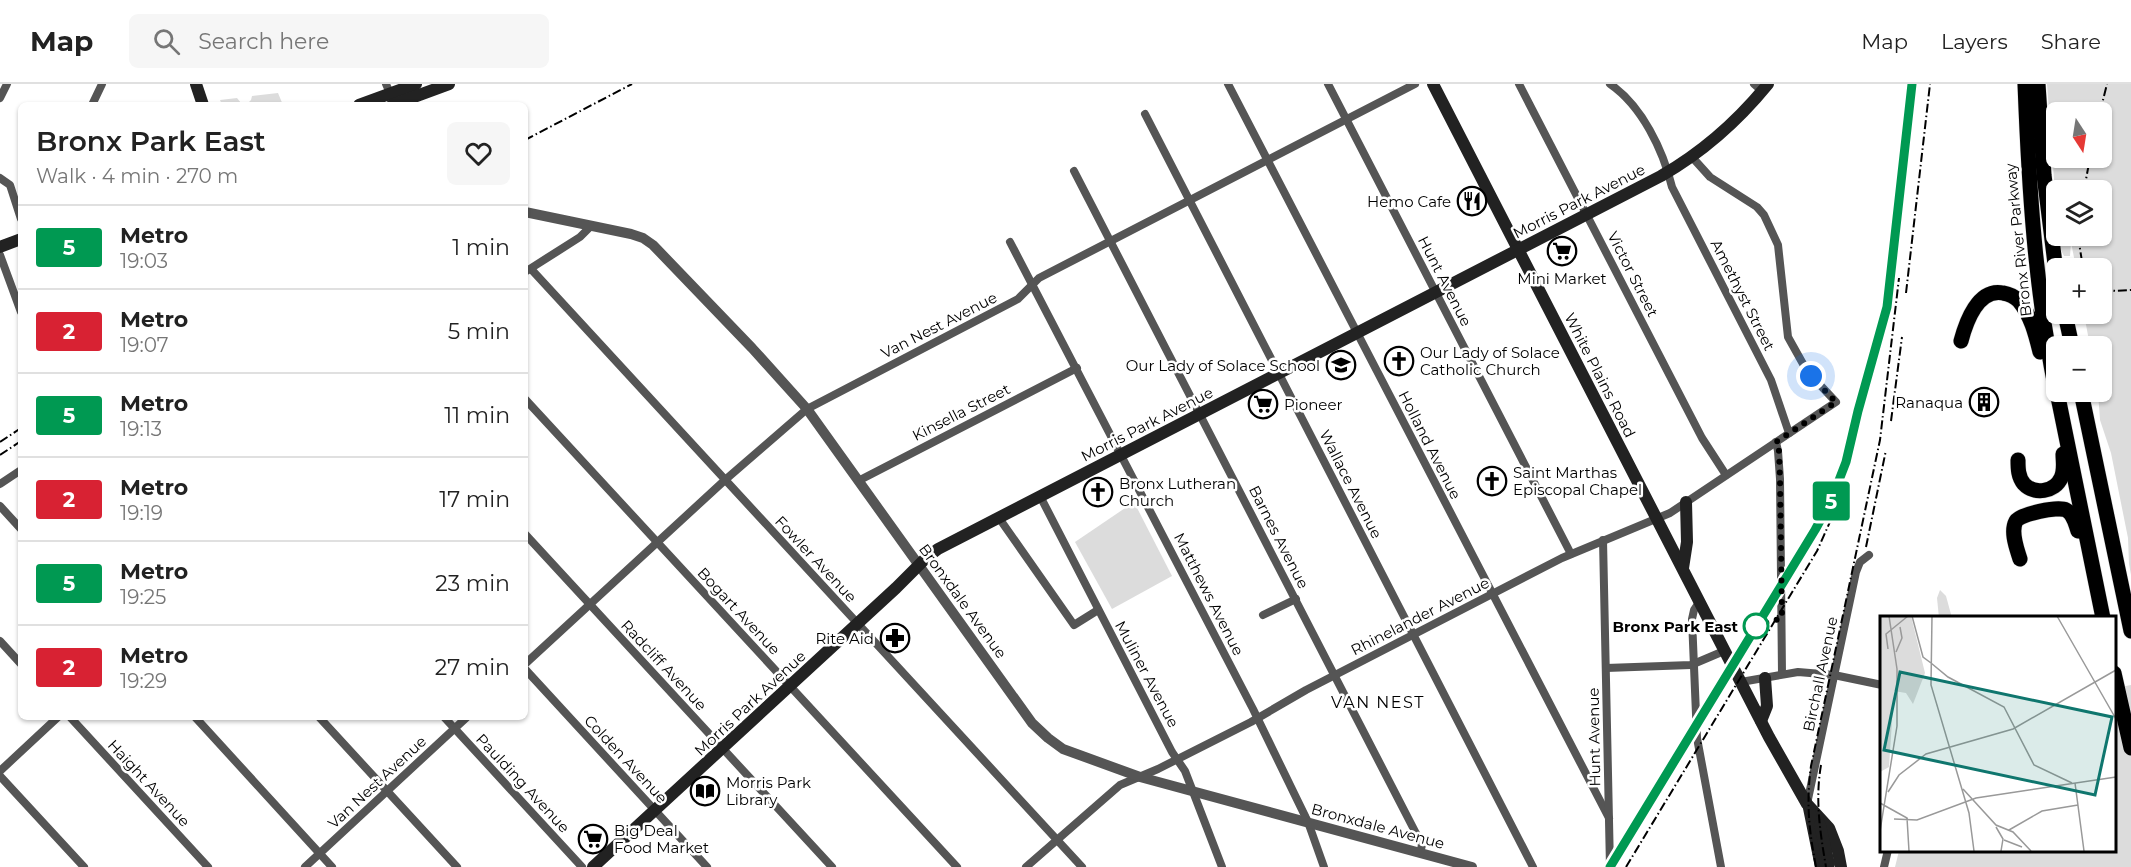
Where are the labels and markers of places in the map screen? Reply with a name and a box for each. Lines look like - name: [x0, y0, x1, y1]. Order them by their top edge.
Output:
- restaurant icon: Hemo Cafe: [1456, 185, 1488, 217]
- place label: Hemo Cafe: [1367, 192, 1451, 211]
- supermarket icon: Mini Market: [1546, 235, 1578, 267]
- place label: Mini Market: [1517, 269, 1607, 288]
- place label: Our Lady of Solace Catholic Church: [1420, 343, 1560, 379]
- church icon: Our Lady of Solace Catholic Church: [1383, 345, 1415, 377]
- school or university icon: Our Lady of Solace School: [1325, 349, 1357, 381]
- place label: Our Lady of Solace School: [1126, 356, 1320, 375]
- building icon: Ranaqua: [1968, 386, 2000, 418]
- supermarket icon: Pioneer: [1247, 388, 1279, 420]
- place label: Ranaqua: [1895, 393, 1963, 412]
- place label: Pioneer: [1284, 395, 1343, 414]
- place label: Saint Marthas Episcopal Chapel: [1513, 463, 1642, 499]
- church icon: Saint Marthas Episcopal Chapel: [1476, 465, 1508, 497]
- place label: Bronx Lutheran Church: [1119, 474, 1236, 510]
- church icon: Bronx Lutheran Church: [1082, 476, 1114, 508]
- marker: Bronx Park East: [1743, 613, 1769, 639]
- place label: Bronx Park East: [1613, 617, 1738, 636]
- pharmacy icon: Rite Aid: [879, 622, 911, 654]
- place label: Rite Aid: [815, 629, 874, 648]
- place label: Morris Park Library: [726, 773, 811, 809]
- library icon: Morris Park Library: [689, 775, 721, 807]
- place label: Big Deal Food Market: [614, 821, 709, 857]
- supermarket icon: Big Deal Food Market: [577, 823, 609, 855]

